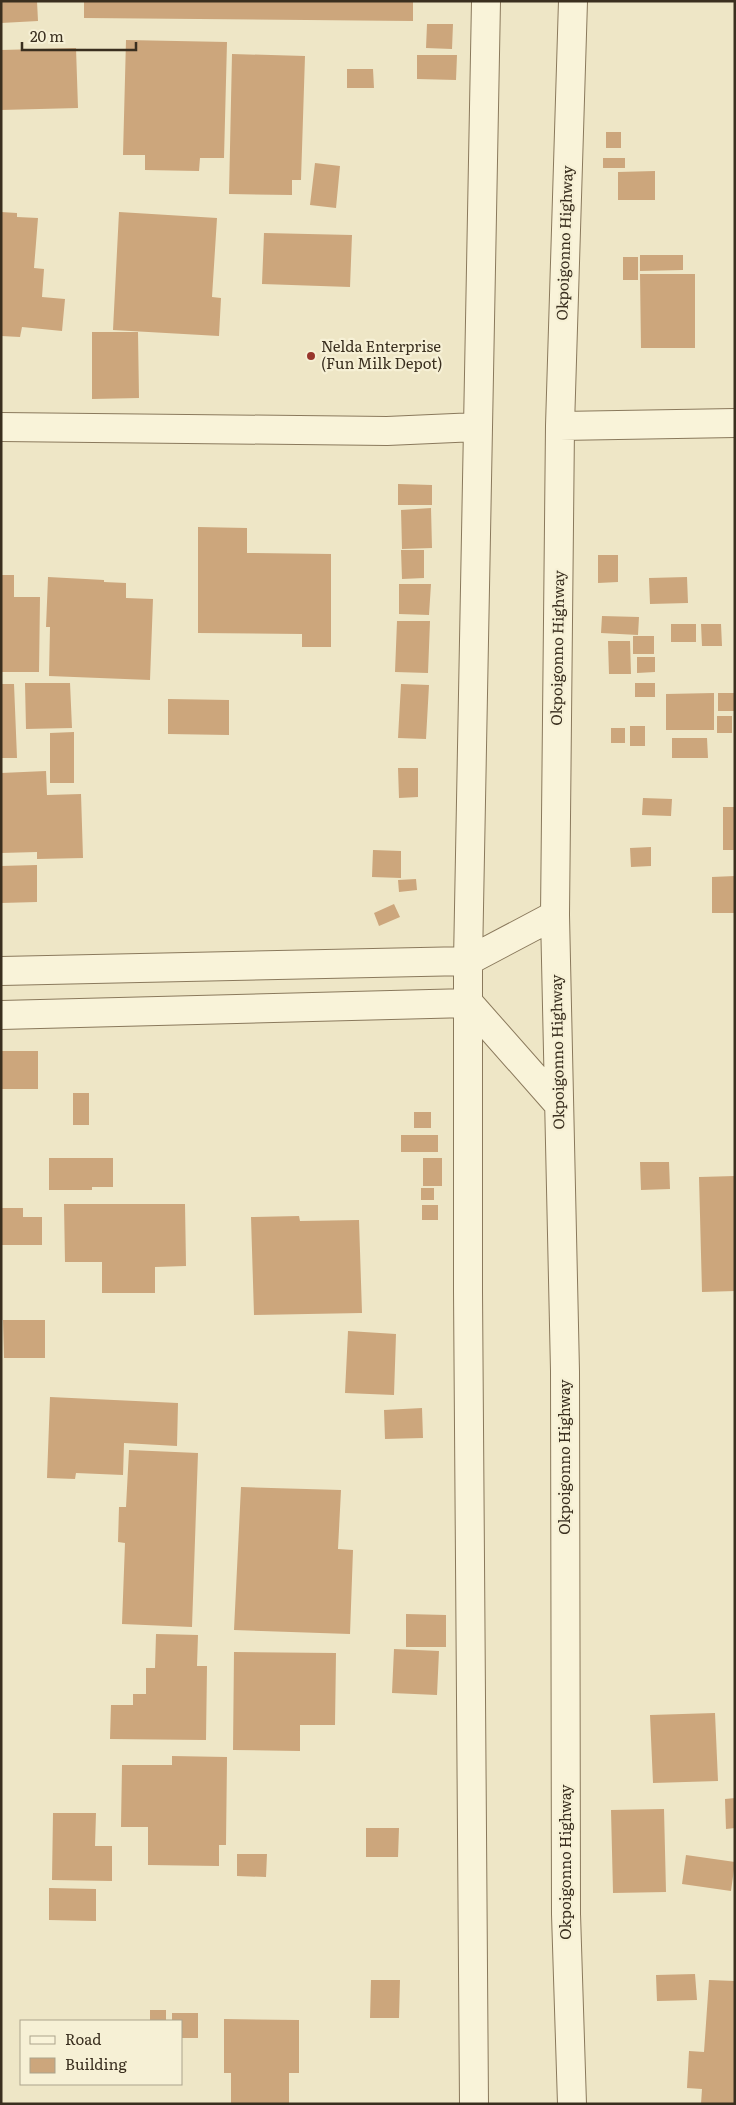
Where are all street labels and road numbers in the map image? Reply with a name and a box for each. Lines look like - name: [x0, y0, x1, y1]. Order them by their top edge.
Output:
- street label: Okpoigonno Highway: [549, 165, 578, 321]
- street label: Okpoigonno Highway: [544, 570, 569, 726]
- street label: Okpoigonno Highway: [544, 974, 569, 1130]
- street label: Okpoigonno Highway: [552, 1379, 575, 1535]
- street label: Okpoigonno Highway: [553, 1784, 576, 1940]

